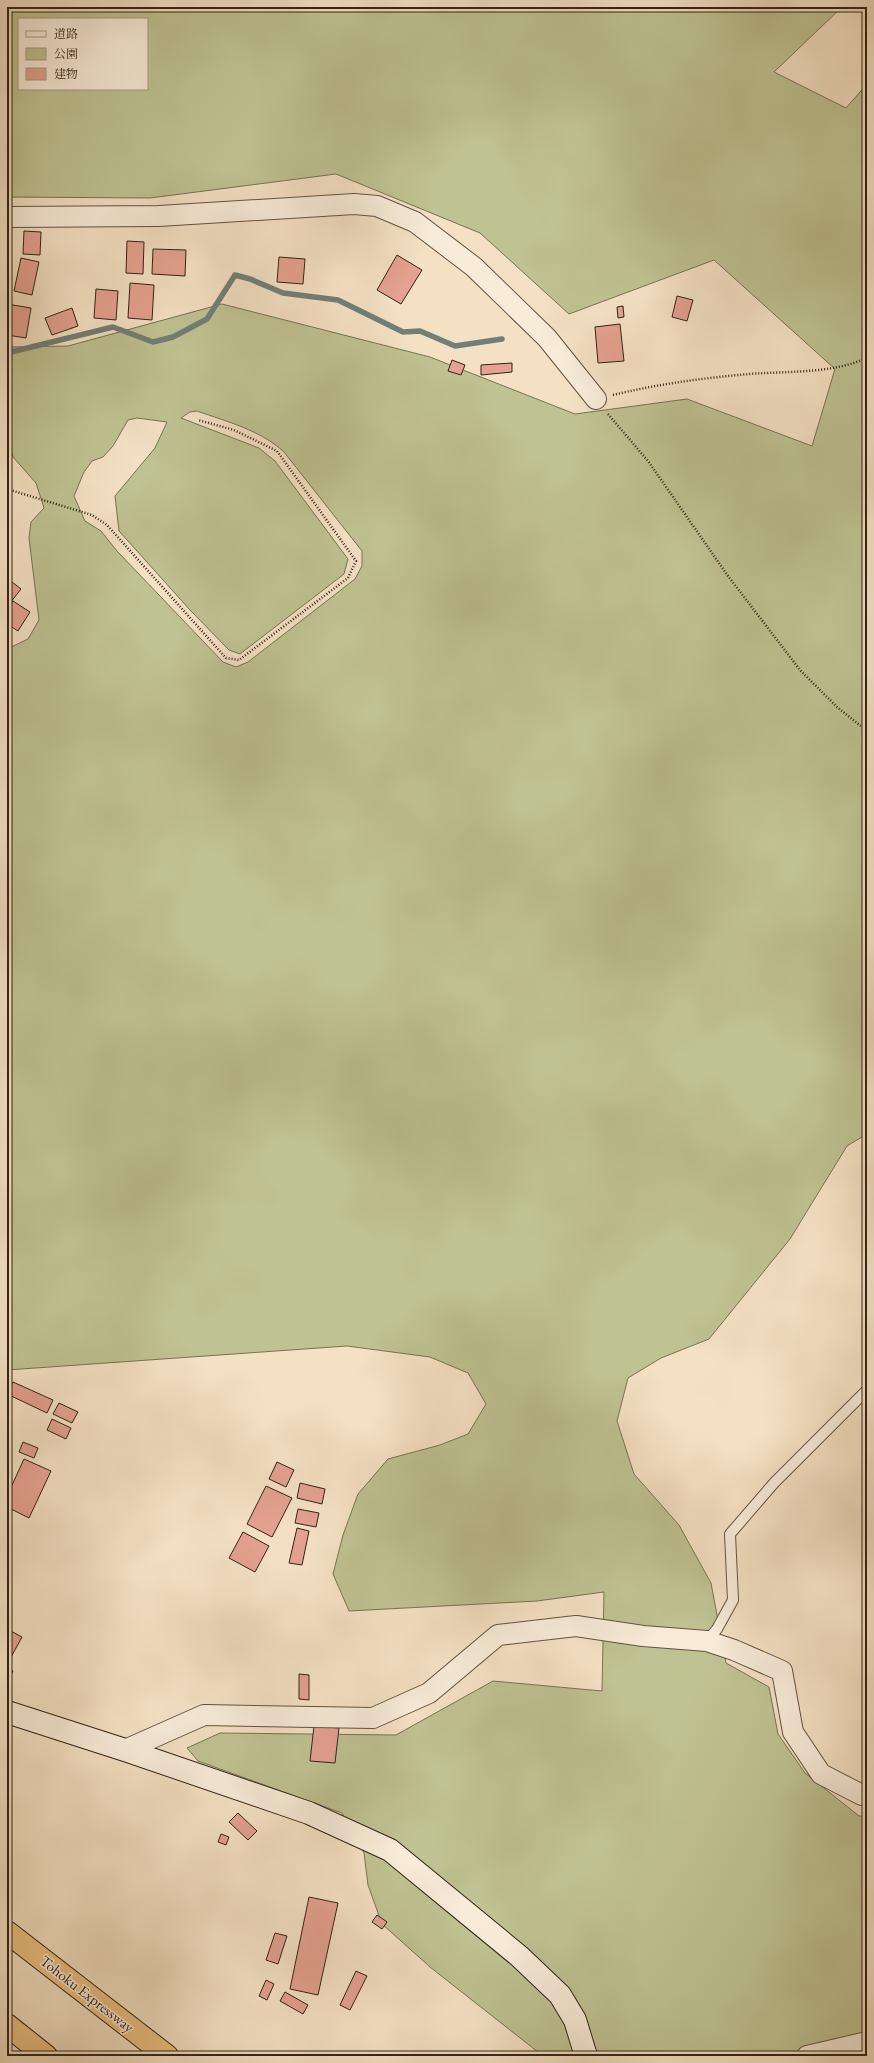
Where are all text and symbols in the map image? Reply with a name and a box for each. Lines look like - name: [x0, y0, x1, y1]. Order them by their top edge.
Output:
- legend: [18, 18, 148, 90]
- text: 道路: [54, 26, 78, 42]
- text: 公園: [54, 46, 78, 62]
- text: 建物: [54, 66, 78, 82]
- street label: Tohoku Expressway: [36, 1951, 139, 2037]

